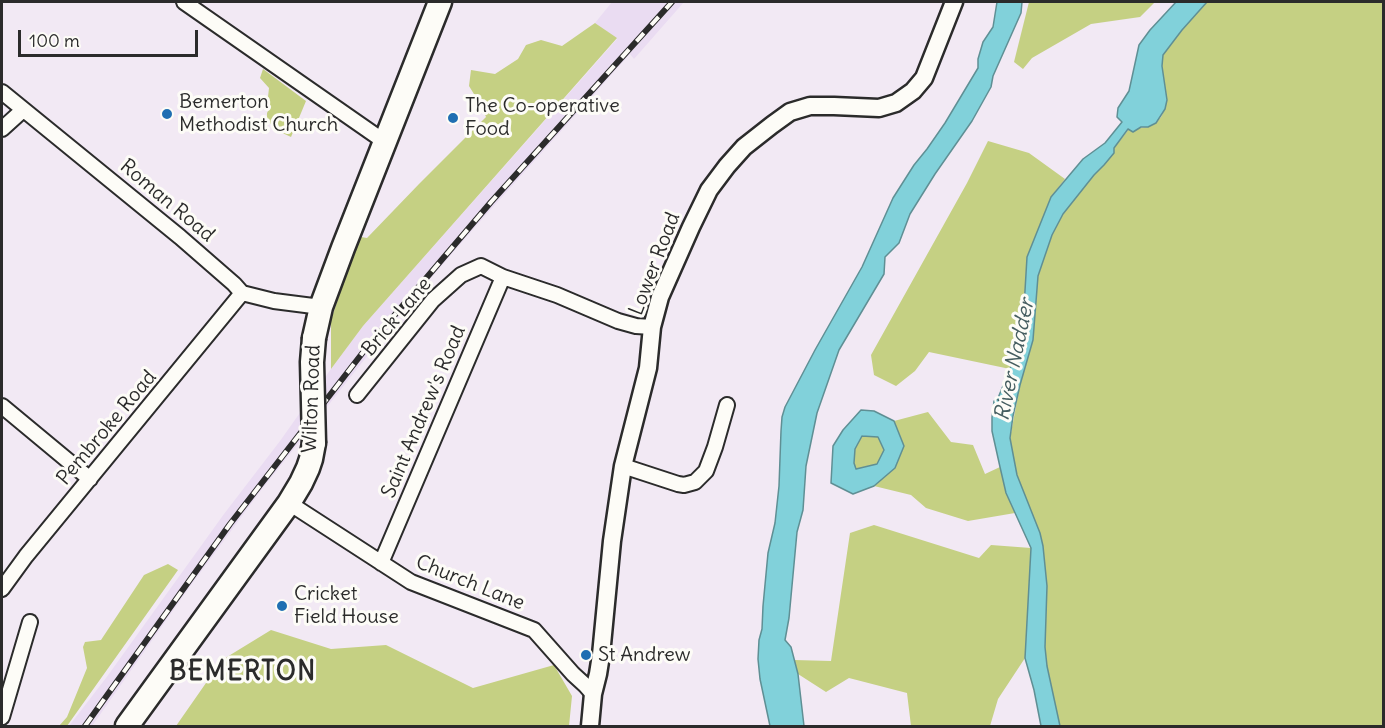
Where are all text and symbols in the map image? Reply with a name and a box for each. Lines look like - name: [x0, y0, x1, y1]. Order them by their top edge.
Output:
- scale bar: [21, 18, 201, 56]
- text: 100 m: [29, 29, 80, 52]
- place label: Bemerton Methodist Church: [179, 90, 338, 137]
- place label: The Co-operative Food: [465, 94, 620, 141]
- marker: Bemerton Methodist Church: [160, 107, 174, 121]
- marker: The Co-operative Food: [446, 111, 460, 125]
- street label: Roman Road: [115, 155, 219, 247]
- street label: Lower Road: [624, 209, 686, 319]
- street label: Brick Lane: [357, 273, 437, 361]
- water label: River Nadder: [990, 297, 1040, 423]
- street label: Saint Andrew's Road: [377, 322, 471, 502]
- street label: Wilton Road: [298, 344, 326, 454]
- street label: Pembroke Road: [52, 366, 162, 490]
- street label: Church Lane: [412, 550, 528, 616]
- place label: Cricket Field House: [294, 582, 399, 629]
- marker: Cricket Field House: [275, 599, 289, 613]
- place label: St Andrew: [598, 643, 691, 667]
- marker: St Andrew: [579, 648, 593, 662]
- district label: BEMERTON: [169, 657, 317, 689]

